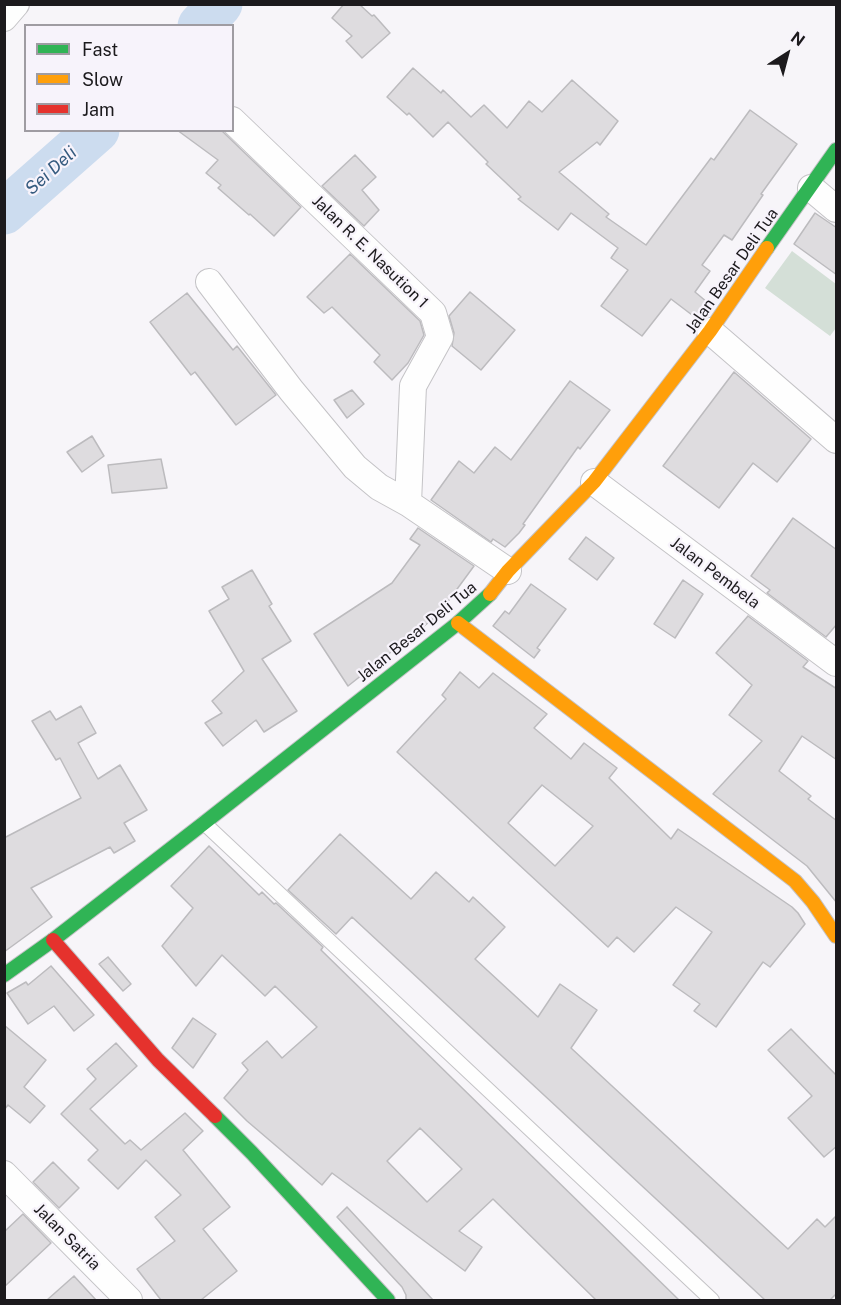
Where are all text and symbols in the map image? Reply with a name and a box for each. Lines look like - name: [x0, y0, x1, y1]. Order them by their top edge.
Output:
- legend: [24, 24, 234, 132]
- north arrow: [757, 24, 817, 84]
- text: N: [787, 28, 809, 50]
- text: Fast: [82, 39, 118, 60]
- text: Slow: [82, 69, 123, 90]
- text: Jam: [82, 99, 115, 120]
- water label: Sei Deli: [21, 142, 81, 200]
- street label: Jalan R. E. Nasution 1: [308, 192, 432, 312]
- street label: Jalan Besar Deli Tua: [682, 205, 782, 337]
- street label: Jalan Pembela: [667, 533, 763, 613]
- street label: Jalan Besar Deli Tua: [353, 578, 481, 686]
- street label: Jalan Satria: [30, 1200, 104, 1274]

